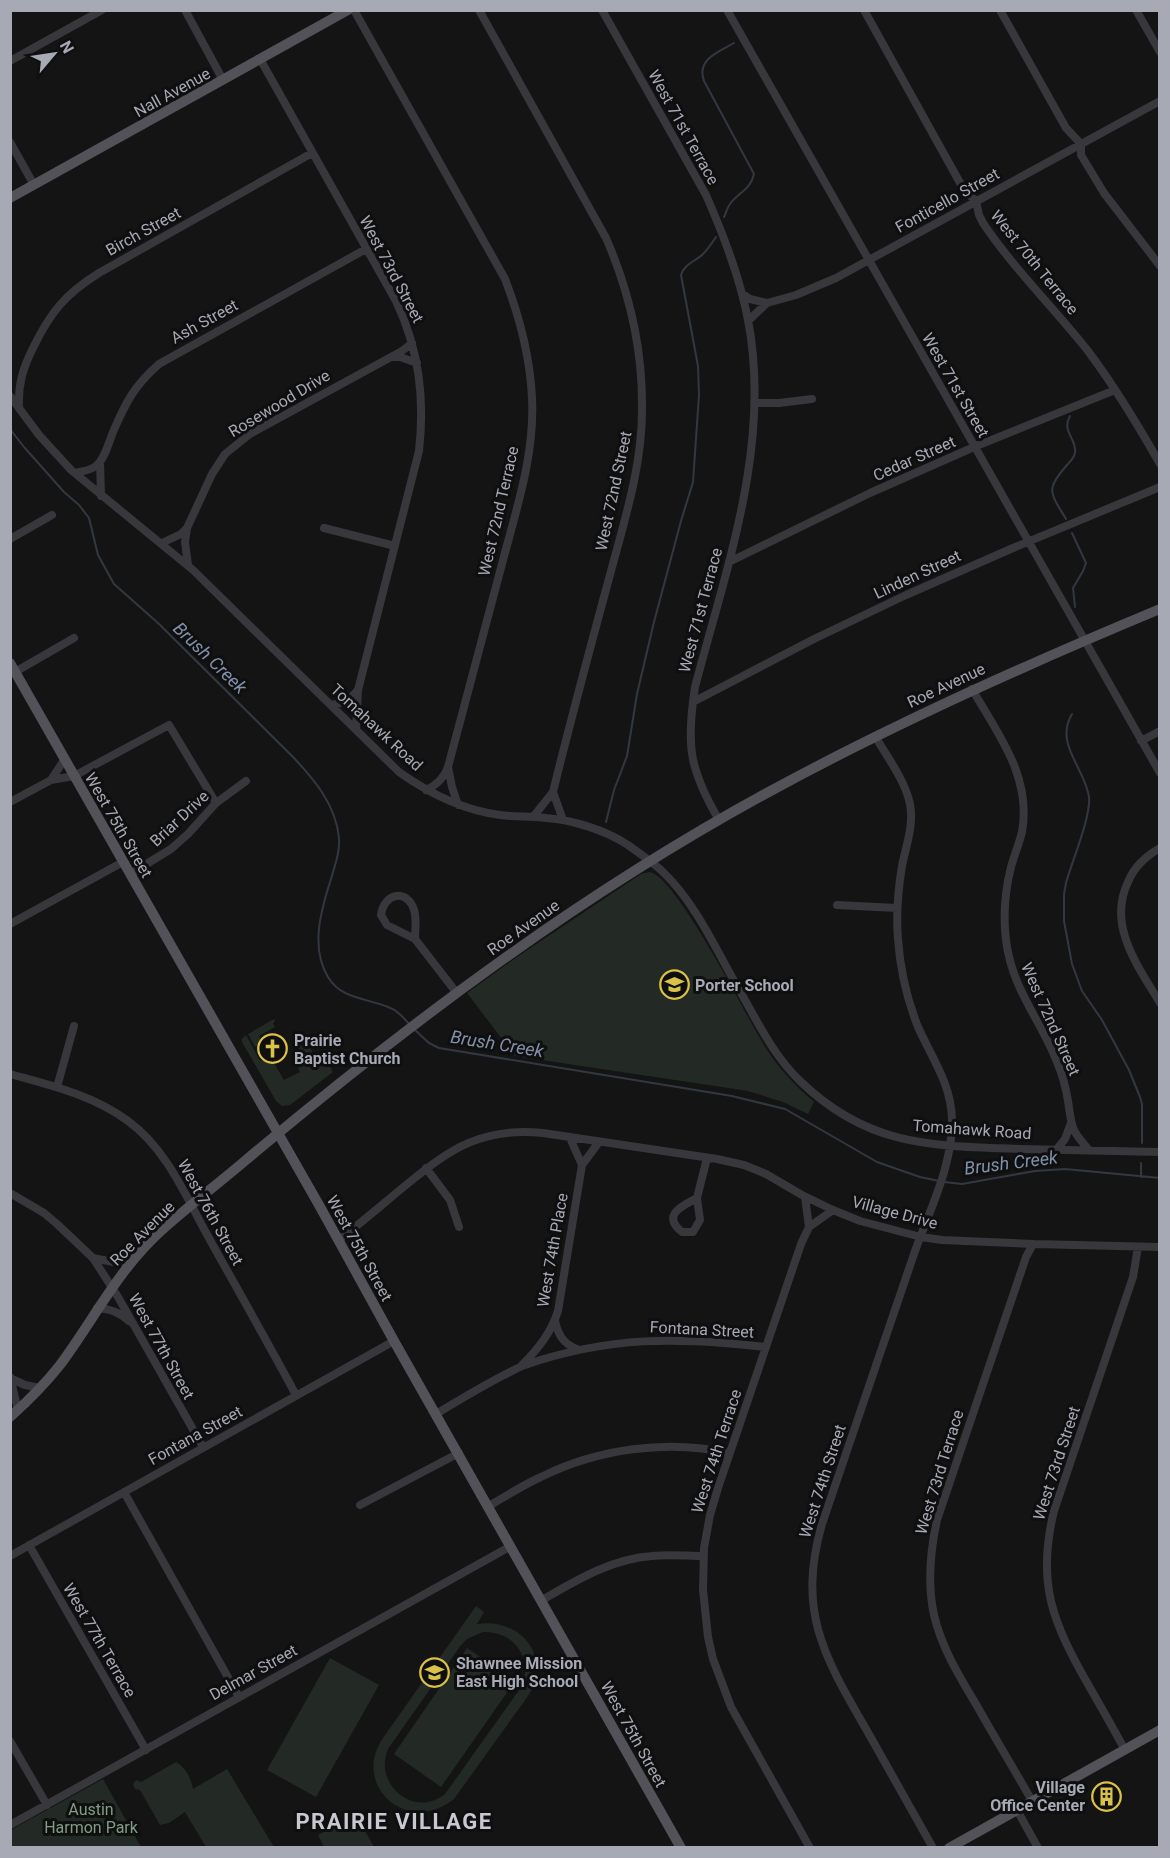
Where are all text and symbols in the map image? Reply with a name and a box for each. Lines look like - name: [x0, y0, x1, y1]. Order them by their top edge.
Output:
- north arrow: [24, 24, 84, 84]
- text: N: [56, 37, 78, 57]
- street label: Nall Avenue: [131, 64, 214, 121]
- street label: West 71st Terrace: [644, 66, 723, 188]
- street label: Fonticello Street: [892, 164, 1002, 237]
- street label: Birch Street: [103, 203, 184, 260]
- street label: West 70th Terrace: [987, 206, 1083, 318]
- street label: West 73rd Street: [355, 213, 428, 326]
- street label: Ash Street: [167, 295, 241, 348]
- street label: West 71st Street: [918, 330, 993, 441]
- street label: Rosewood Drive: [225, 366, 333, 441]
- street label: West 72nd Street: [592, 430, 635, 553]
- street label: Cedar Street: [870, 432, 958, 485]
- street label: West 72nd Terrace: [474, 444, 523, 578]
- street label: West 71st Terrace: [675, 546, 726, 675]
- street label: Linden Street: [871, 546, 964, 603]
- water label: Brush Creek: [169, 617, 252, 699]
- street label: Roe Avenue: [904, 659, 988, 712]
- street label: Tomahawk Road: [327, 680, 427, 775]
- street label: West 75th Street: [81, 769, 156, 881]
- street label: Briar Drive: [146, 786, 213, 850]
- street label: Roe Avenue: [484, 896, 563, 959]
- street label: West 72nd Street: [1017, 960, 1084, 1079]
- school or university icon: Porter School: [658, 969, 690, 1001]
- place label: Porter School: [695, 976, 794, 995]
- water label: Brush Creek: [449, 1026, 546, 1061]
- place label: Prairie Baptist Church: [294, 1031, 400, 1068]
- church icon: Prairie Baptist Church: [257, 1033, 289, 1065]
- street label: Tomahawk Road: [912, 1116, 1032, 1143]
- water label: Brush Creek: [963, 1146, 1060, 1179]
- street label: West 76th Street: [174, 1156, 248, 1268]
- street label: West 75th Street: [323, 1192, 397, 1304]
- street label: West 74th Place: [533, 1192, 572, 1309]
- street label: Village Drive: [850, 1192, 940, 1233]
- street label: Roe Avenue: [106, 1197, 179, 1270]
- street label: West 77th Street: [125, 1290, 199, 1402]
- street label: Fontana Street: [649, 1317, 755, 1342]
- street label: West 74th Terrace: [688, 1387, 745, 1515]
- street label: Fontana Street: [145, 1402, 245, 1469]
- street label: West 73rd Street: [1029, 1404, 1084, 1522]
- street label: West 73rd Terrace: [912, 1408, 967, 1537]
- street label: West 74th Street: [795, 1422, 850, 1540]
- street label: West 77th Terrace: [59, 1580, 140, 1701]
- street label: Delmar Street: [206, 1641, 300, 1704]
- place label: Shawnee Mission East High School: [456, 1654, 582, 1691]
- school or university icon: Shawnee Mission East High School: [419, 1656, 451, 1688]
- street label: West 75th Street: [597, 1678, 671, 1790]
- place label: Village Office Center: [990, 1778, 1085, 1815]
- building icon: Village Office Center: [1090, 1780, 1122, 1812]
- park label: Austin Harmon Park: [44, 1800, 139, 1837]
- district label: PRAIRIE VILLAGE: [295, 1809, 493, 1834]

